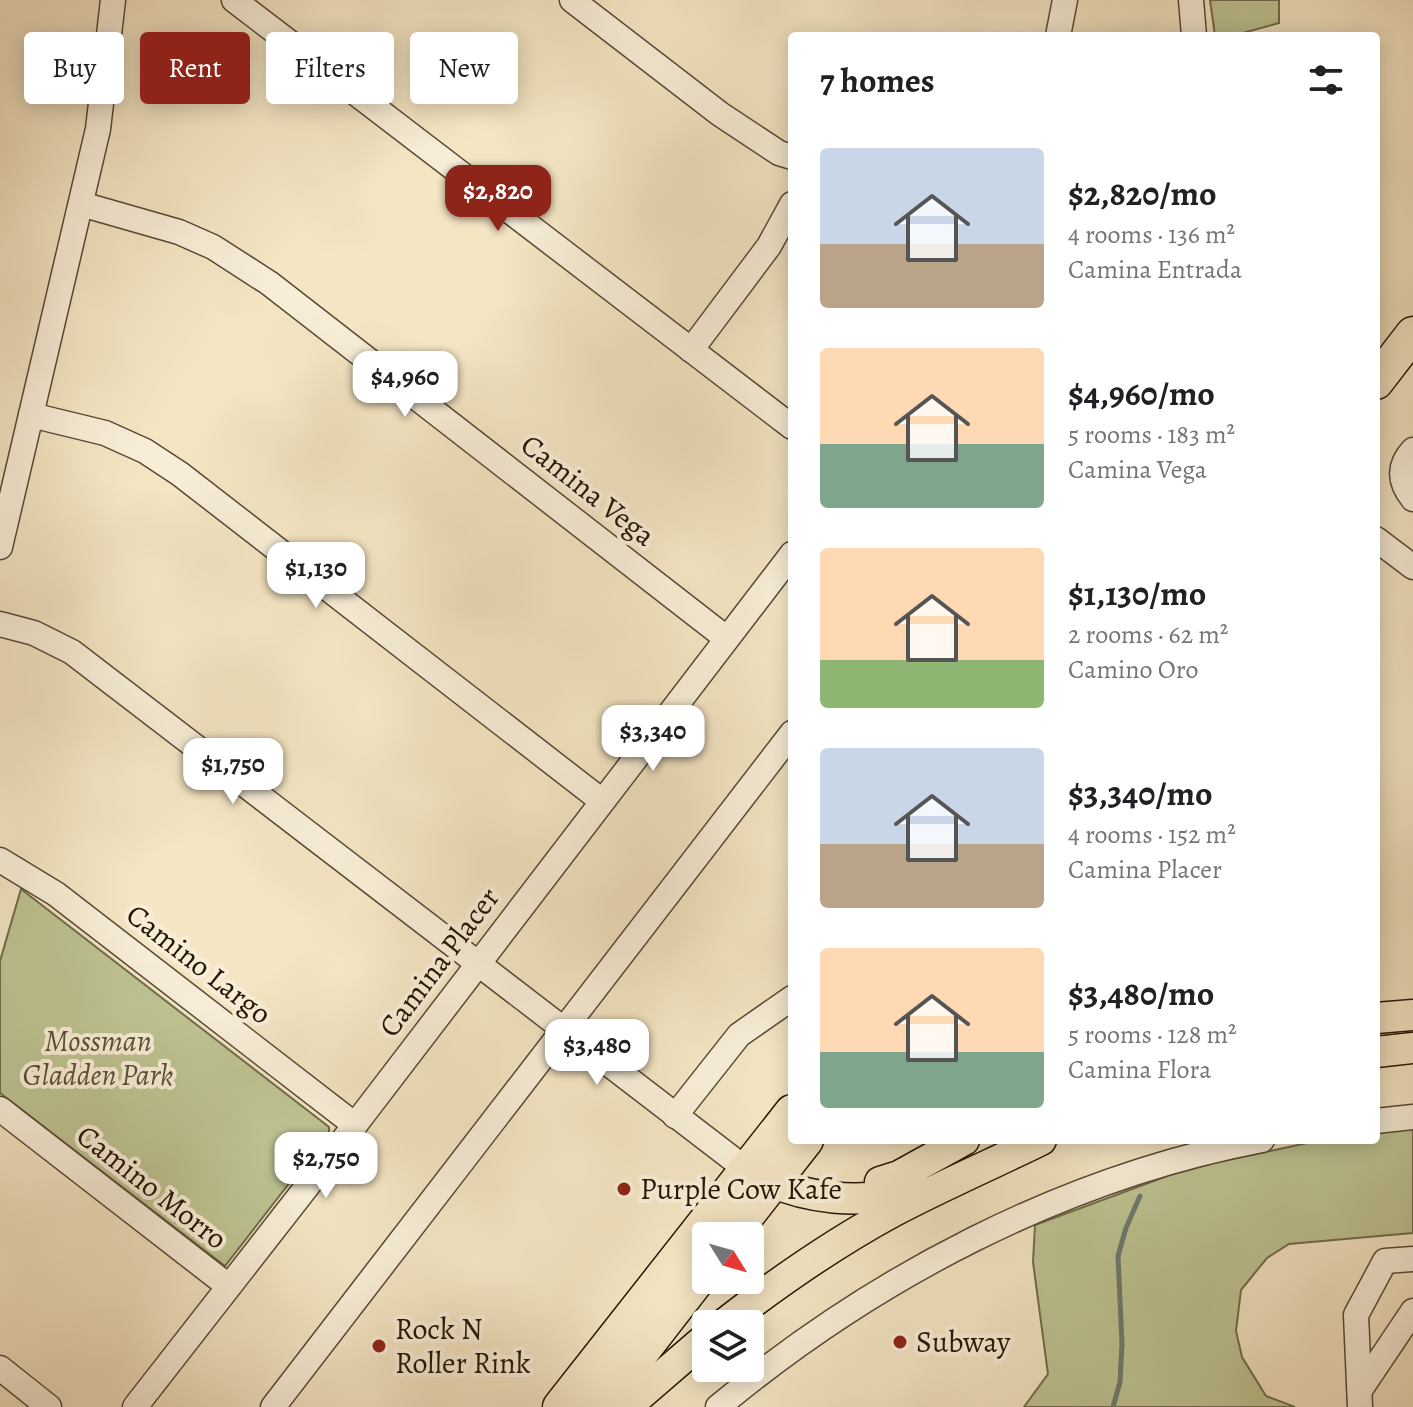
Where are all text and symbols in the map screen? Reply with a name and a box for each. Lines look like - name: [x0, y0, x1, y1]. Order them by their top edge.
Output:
- chip: Buy: [24, 32, 124, 104]
- chip: Rent: [140, 32, 250, 104]
- chip: Filters: [266, 32, 394, 104]
- chip: New: [410, 32, 518, 104]
- text: 7 homes: [820, 57, 935, 104]
- icon: filters: [1304, 58, 1348, 102]
- pin: $2,820: [433, 165, 563, 233]
- text: $2,820/mo: [1068, 170, 1216, 217]
- text: $2,820: [463, 173, 533, 208]
- icon: home: [884, 180, 980, 276]
- text: 4 rooms · 136 m²: [1068, 217, 1235, 252]
- text: Camina Entrada: [1068, 252, 1242, 287]
- pin: $4,960: [340, 351, 470, 419]
- text: $4,960: [371, 359, 439, 394]
- text: $4,960/mo: [1068, 370, 1215, 417]
- icon: home: [884, 380, 980, 476]
- text: 5 rooms · 183 m²: [1068, 417, 1235, 452]
- street label: Camina Vega: [513, 425, 664, 555]
- text: Camina Vega: [1068, 452, 1207, 487]
- pin: $1,130: [251, 542, 381, 610]
- text: $1,130: [285, 550, 347, 585]
- text: $1,130/mo: [1068, 570, 1206, 617]
- icon: home: [884, 580, 980, 676]
- text: 2 rooms · 62 m²: [1068, 617, 1228, 652]
- text: Camino Oro: [1068, 652, 1198, 687]
- pin: $3,340: [588, 705, 718, 773]
- text: $3,340: [620, 713, 686, 748]
- pin: $1,750: [168, 738, 298, 806]
- text: $1,750: [201, 746, 265, 781]
- text: $3,340/mo: [1068, 770, 1213, 817]
- icon: home: [884, 780, 980, 876]
- text: 4 rooms · 152 m²: [1068, 817, 1236, 852]
- text: Camina Placer: [1068, 852, 1222, 887]
- street label: Camina Placer: [370, 879, 508, 1045]
- street label: Camino Largo: [118, 895, 280, 1033]
- text: $3,480/mo: [1068, 970, 1214, 1017]
- icon: home: [884, 980, 980, 1076]
- text: 5 rooms · 128 m²: [1068, 1017, 1237, 1052]
- pin: $3,480: [532, 1019, 662, 1087]
- park label: Mossman Gladden Park: [23, 1021, 173, 1095]
- text: $3,480: [563, 1027, 631, 1062]
- text: Camina Flora: [1068, 1052, 1211, 1087]
- street label: Camino Morro: [68, 1116, 236, 1258]
- pin: $2,750: [261, 1132, 391, 1200]
- text: $2,750: [293, 1140, 359, 1175]
- place label: Purple Cow Kafe: [640, 1169, 842, 1209]
- marker: Purple Cow Kafe: [615, 1180, 633, 1198]
- north arrow: [692, 1222, 764, 1294]
- map controls: [692, 1222, 764, 1382]
- place label: Rock N Roller Rink: [395, 1309, 531, 1383]
- button: layers: [692, 1310, 764, 1382]
- place label: Subway: [916, 1322, 1011, 1362]
- marker: Subway: [891, 1333, 909, 1351]
- marker: Rock N Roller Rink: [370, 1337, 388, 1355]

